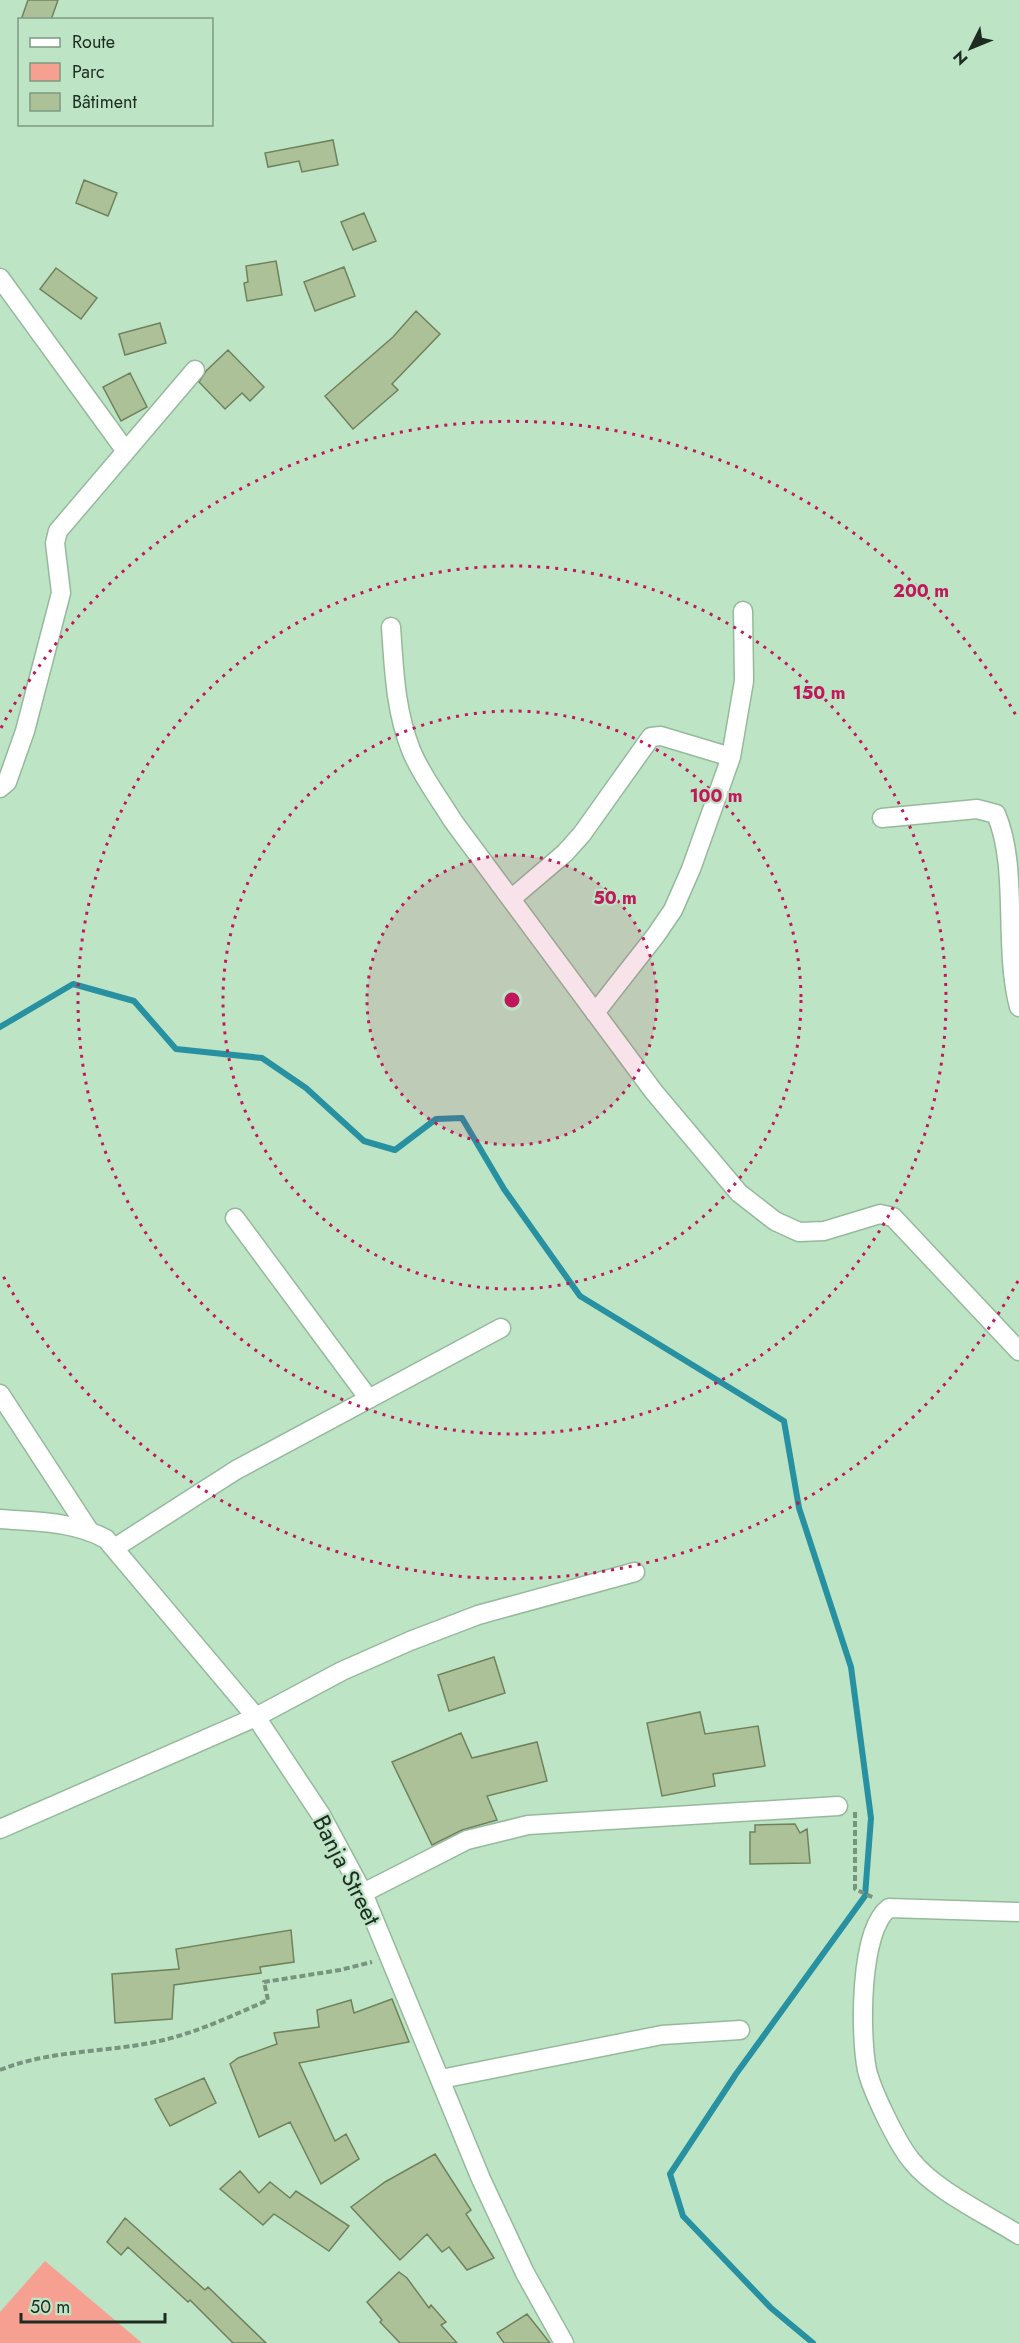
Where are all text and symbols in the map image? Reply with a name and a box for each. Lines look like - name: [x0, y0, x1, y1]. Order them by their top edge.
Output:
- legend: [18, 18, 213, 126]
- north arrow: [941, 18, 1001, 78]
- text: Route: [72, 29, 115, 55]
- text: N: [948, 45, 973, 70]
- text: Parc: [72, 59, 105, 85]
- text: Bâtiment: [72, 89, 138, 115]
- text: 200 m: [893, 578, 949, 604]
- text: 150 m: [793, 680, 845, 706]
- text: 100 m: [689, 783, 743, 809]
- text: 50 m: [593, 885, 637, 911]
- centre of rings: [502, 990, 522, 1010]
- street label: Banja Street: [304, 1809, 390, 1931]
- scale bar: [21, 2286, 165, 2324]
- text: 50 m: [30, 2294, 70, 2320]

